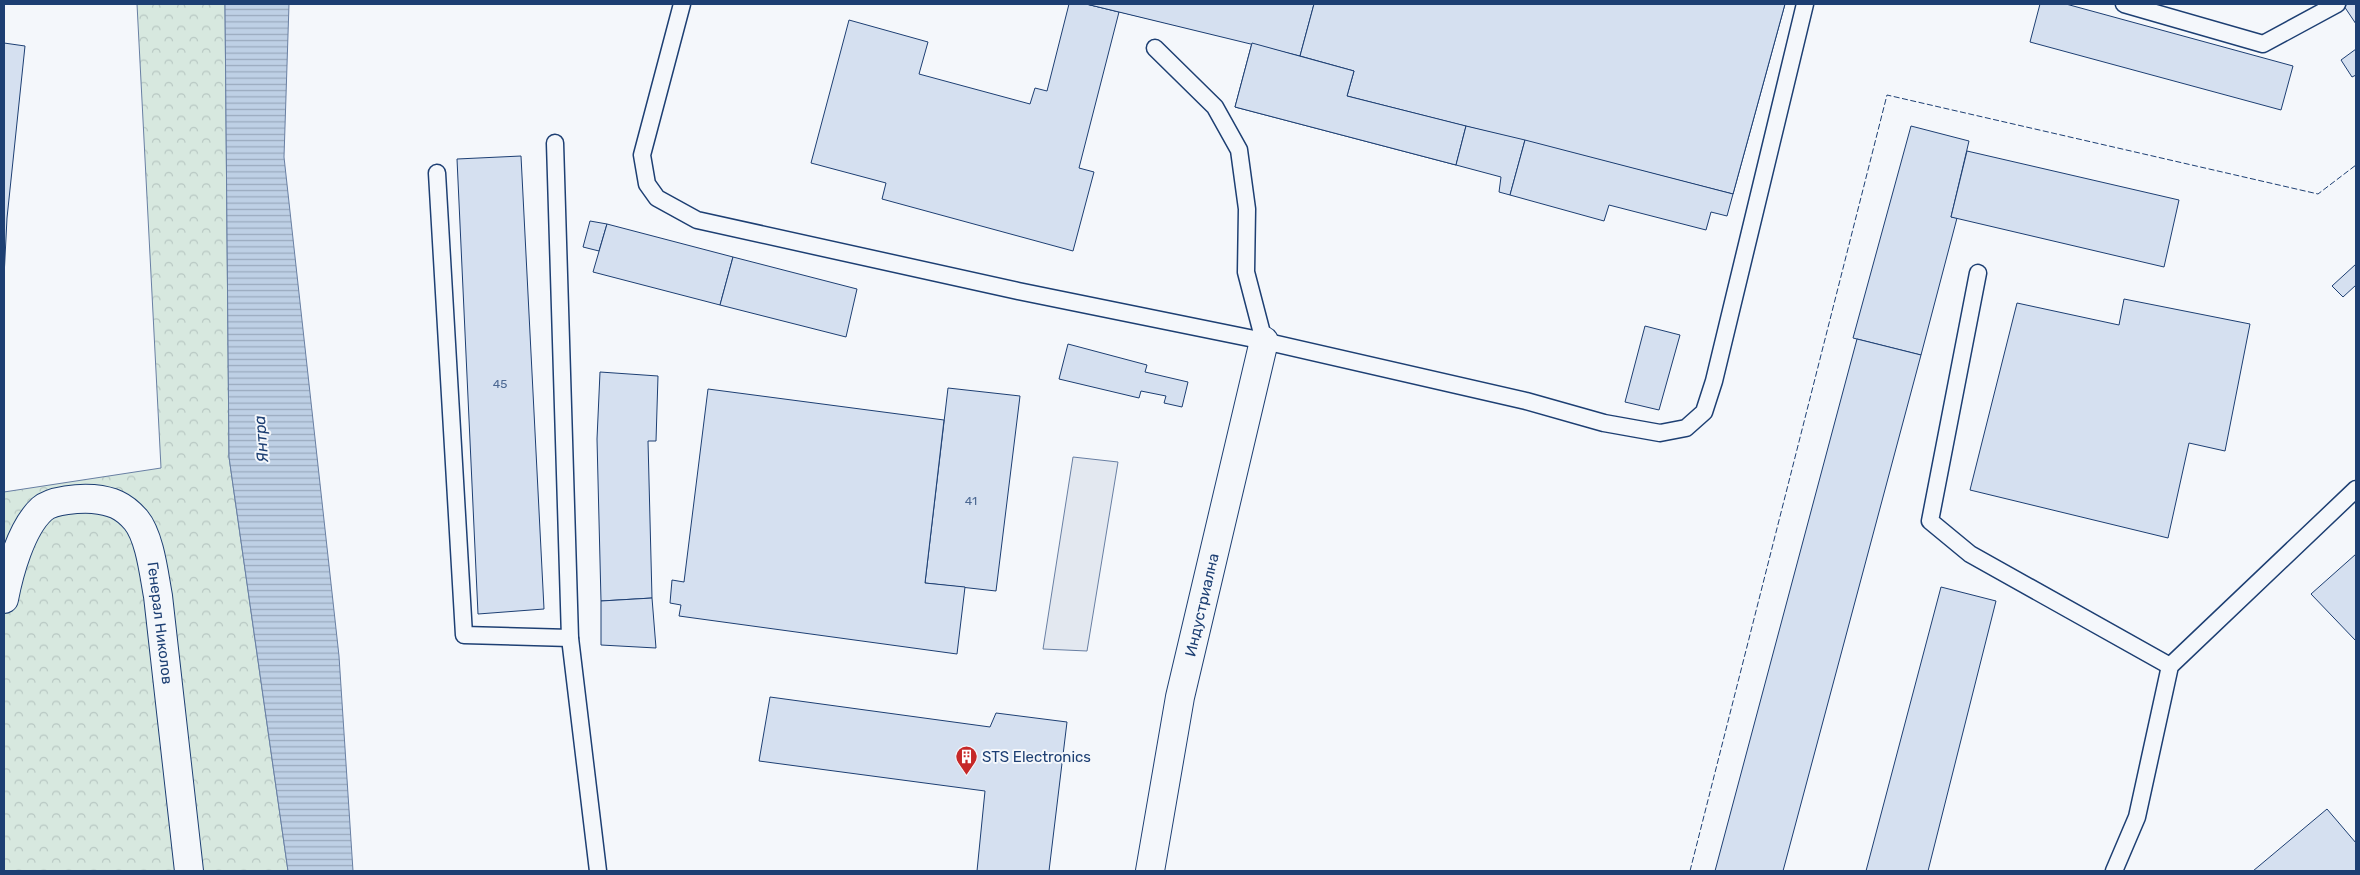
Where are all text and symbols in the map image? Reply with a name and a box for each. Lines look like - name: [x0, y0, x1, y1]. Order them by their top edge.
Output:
- house number: 45: [493, 377, 507, 391]
- water label: Янтра: [250, 415, 272, 463]
- house number: 41: [965, 494, 977, 508]
- street label: Индустриална: [1181, 552, 1223, 658]
- street label: Генерал Николов: [144, 561, 176, 685]
- building icon: STS Electronics: [954, 745, 978, 776]
- place label: STS Electronics: [982, 748, 1091, 766]

